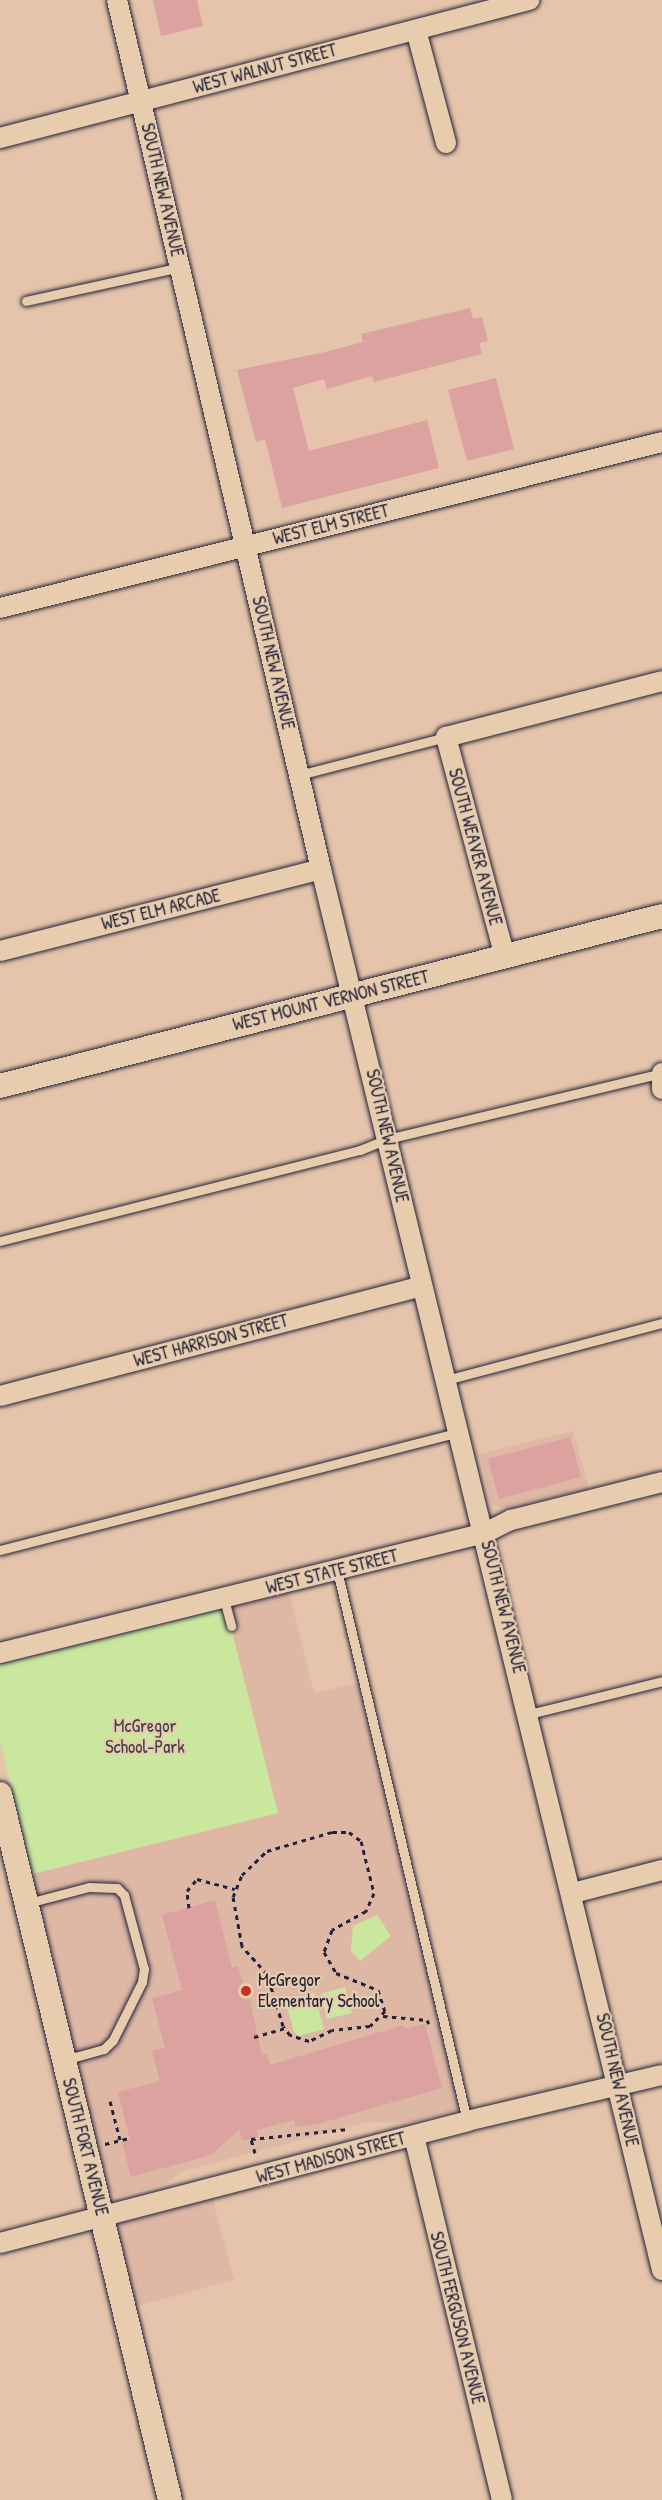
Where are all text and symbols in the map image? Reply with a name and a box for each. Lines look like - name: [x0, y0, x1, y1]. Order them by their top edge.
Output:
- street label: WEST WALNUT STREET: [191, 39, 339, 99]
- street label: SOUTH NEW AVENUE: [136, 121, 188, 259]
- street label: WEST ELM STREET: [271, 500, 391, 550]
- street label: SOUTH NEW AVENUE: [247, 594, 299, 732]
- street label: SOUTH WEAVER AVENUE: [444, 766, 506, 928]
- street label: WEST ELM ARCADE: [99, 885, 223, 935]
- street label: WEST MOUNT VERNON STREET: [231, 966, 431, 1036]
- street label: SOUTH NEW AVENUE: [361, 1067, 413, 1205]
- street label: WEST HARRISON STREET: [131, 1310, 291, 1372]
- street label: SOUTH NEW AVENUE: [476, 1538, 530, 1676]
- street label: WEST STATE STREET: [264, 1545, 400, 1599]
- park label: McGregor School-Park: [105, 1716, 185, 1758]
- place label: McGregor Elementary School: [258, 1970, 379, 2012]
- marker: McGregor Elementary School: [239, 1984, 253, 1998]
- street label: SOUTH NEW AVENUE: [591, 2011, 643, 2149]
- street label: SOUTH FORT AVENUE: [57, 2076, 113, 2218]
- street label: WEST MADISON STREET: [254, 2128, 408, 2188]
- street label: SOUTH FERGUSON AVENUE: [425, 2230, 489, 2406]

